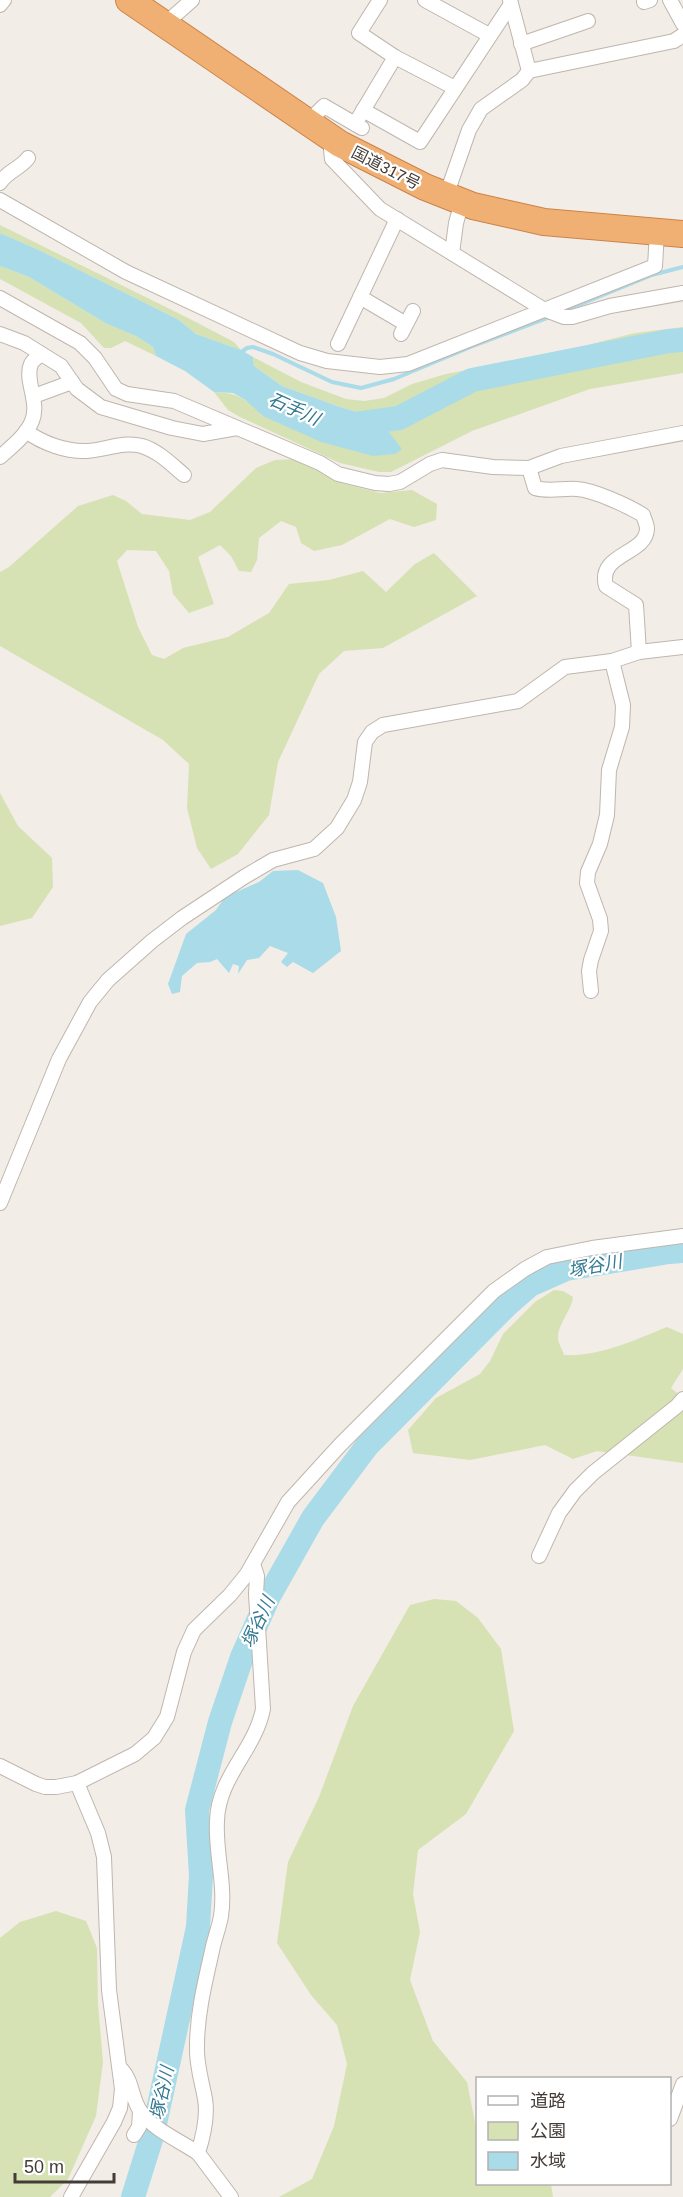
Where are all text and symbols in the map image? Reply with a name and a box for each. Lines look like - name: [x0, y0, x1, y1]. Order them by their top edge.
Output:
- street label: 国道317号: [349, 143, 423, 193]
- water label: 石手川: [265, 389, 325, 430]
- water label: 塚谷川: [567, 1251, 625, 1281]
- water label: 塚谷川: [238, 1591, 279, 1651]
- water label: 塚谷川: [147, 2063, 178, 2121]
- legend: [476, 2077, 671, 2185]
- text: 道路: [530, 2091, 566, 2111]
- text: 公園: [530, 2121, 566, 2141]
- scale bar: [15, 2146, 114, 2184]
- text: 水域: [530, 2151, 566, 2171]
- text: 50 m: [24, 2157, 64, 2177]

